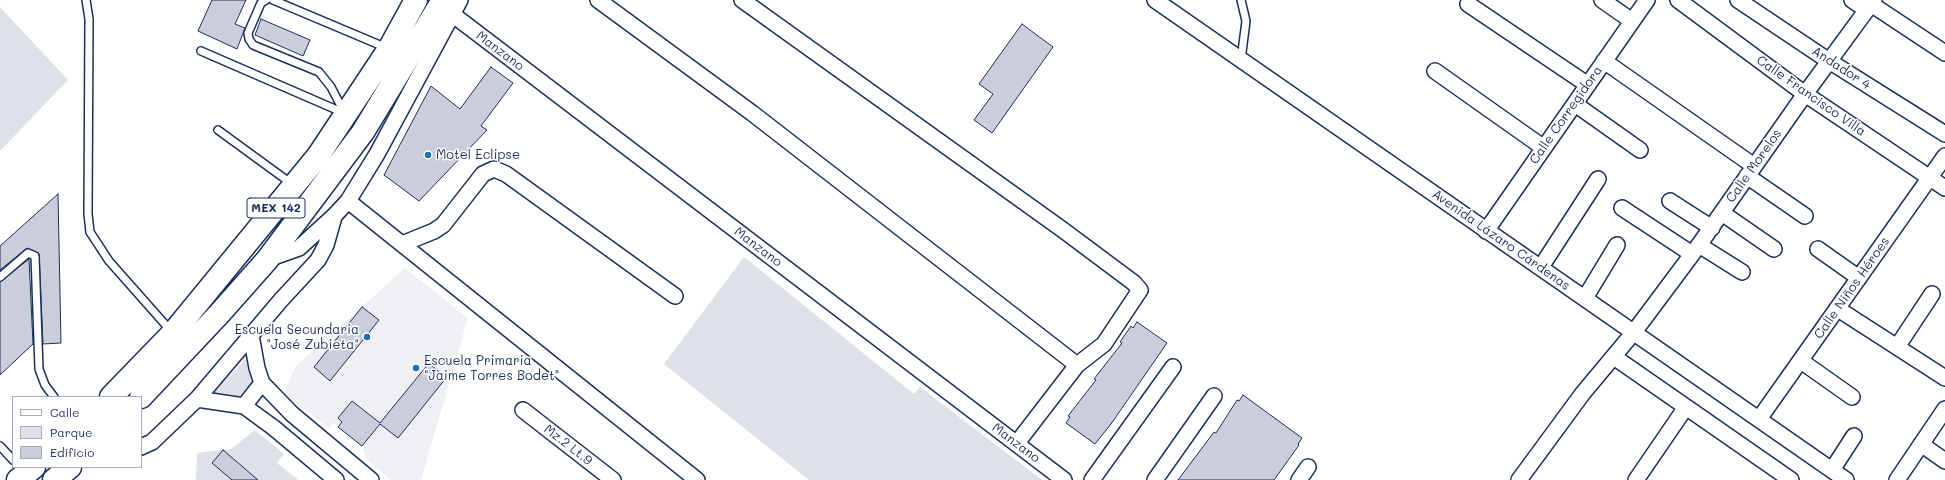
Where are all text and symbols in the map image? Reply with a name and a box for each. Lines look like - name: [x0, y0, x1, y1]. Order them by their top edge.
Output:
- street label: Manzano: [473, 28, 527, 74]
- street label: Andador 4: [1809, 43, 1873, 93]
- street label: Calle Francisco Villa: [1753, 52, 1869, 140]
- street label: Calle Corregidora: [1526, 63, 1606, 167]
- street label: Calle Morelos: [1723, 126, 1785, 206]
- place label: Motel Eclipse: [436, 147, 520, 163]
- marker: Motel Eclipse: [423, 150, 433, 160]
- street label: Avenida Lázaro Cárdenas: [1429, 186, 1573, 294]
- road number: MEX 142: [247, 198, 305, 218]
- street label: Manzano: [731, 224, 785, 270]
- street label: Calle Niños Héroes: [1811, 234, 1893, 342]
- place label: Escuela Secundaria "José Zubieta": [235, 322, 359, 353]
- marker: Escuela Secundaria "José Zubieta": [362, 332, 372, 342]
- place label: Escuela Primaria "Jaime Torres Bodet": [424, 353, 559, 384]
- marker: Escuela Primaria "Jaime Torres Bodet": [411, 363, 421, 373]
- legend: [12, 396, 142, 468]
- text: Calle: [50, 404, 80, 420]
- street label: Manzano: [989, 420, 1043, 466]
- street label: Mz.2 Lt.9: [541, 421, 595, 469]
- text: Parque: [50, 424, 93, 440]
- text: Edificio: [50, 444, 94, 460]

